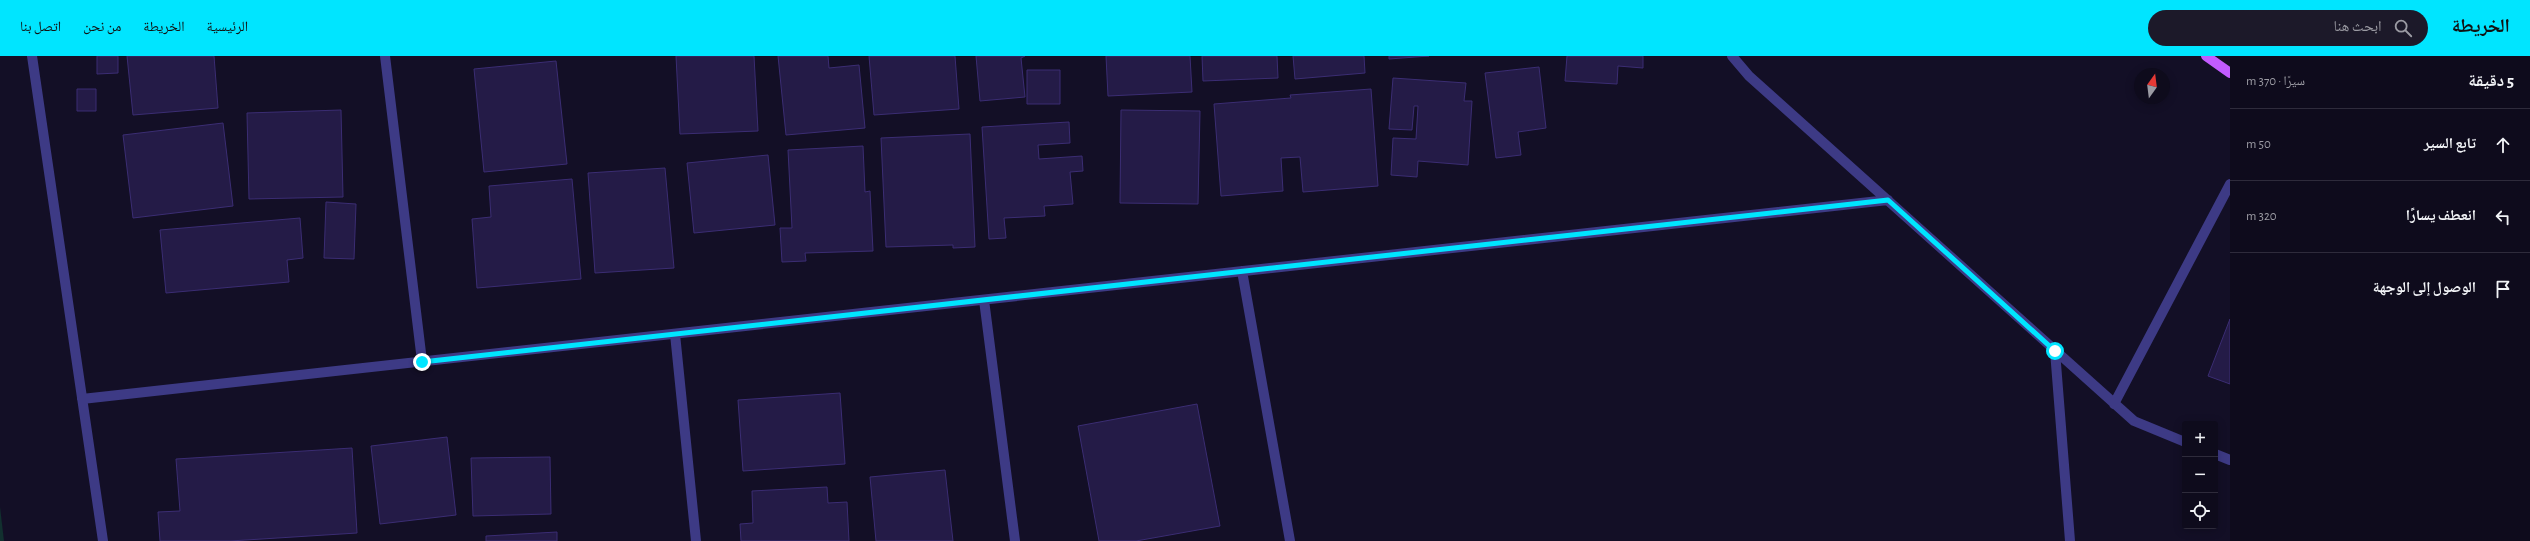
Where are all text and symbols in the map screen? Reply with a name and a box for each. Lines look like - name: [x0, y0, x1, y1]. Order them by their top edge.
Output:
- search box: [2148, 10, 2428, 46]
- icon: search: [2392, 17, 2414, 39]
- text: الخريطة: [2452, 17, 2510, 36]
- text: ابحث هنا: [2333, 19, 2382, 34]
- text: اتصل بنا: [20, 20, 61, 34]
- text: من نحن: [83, 20, 121, 34]
- text: الخريطة: [143, 20, 185, 34]
- text: الرئيسية: [207, 20, 248, 34]
- north arrow: [2134, 68, 2170, 104]
- text: 5 دقيقة: [2468, 72, 2514, 89]
- text: سيرًا · 370 m: [2246, 75, 2305, 88]
- icon: ahead: [2492, 134, 2514, 156]
- text: تابع السير: [2424, 136, 2476, 151]
- text: 50 m: [2246, 138, 2271, 151]
- icon: left: [2492, 206, 2514, 228]
- text: انعطف يسارًا: [2406, 208, 2476, 223]
- text: 320 m: [2246, 210, 2277, 223]
- icon: arrive: [2492, 278, 2514, 300]
- text: الوصول إلى الوجهة: [2373, 280, 2476, 295]
- route start: [2046, 342, 2064, 360]
- route end: [413, 353, 431, 371]
- map controls: [2182, 421, 2218, 529]
- button: +: [2182, 421, 2218, 457]
- button: −: [2182, 457, 2218, 493]
- button: locate: [2182, 493, 2218, 529]

